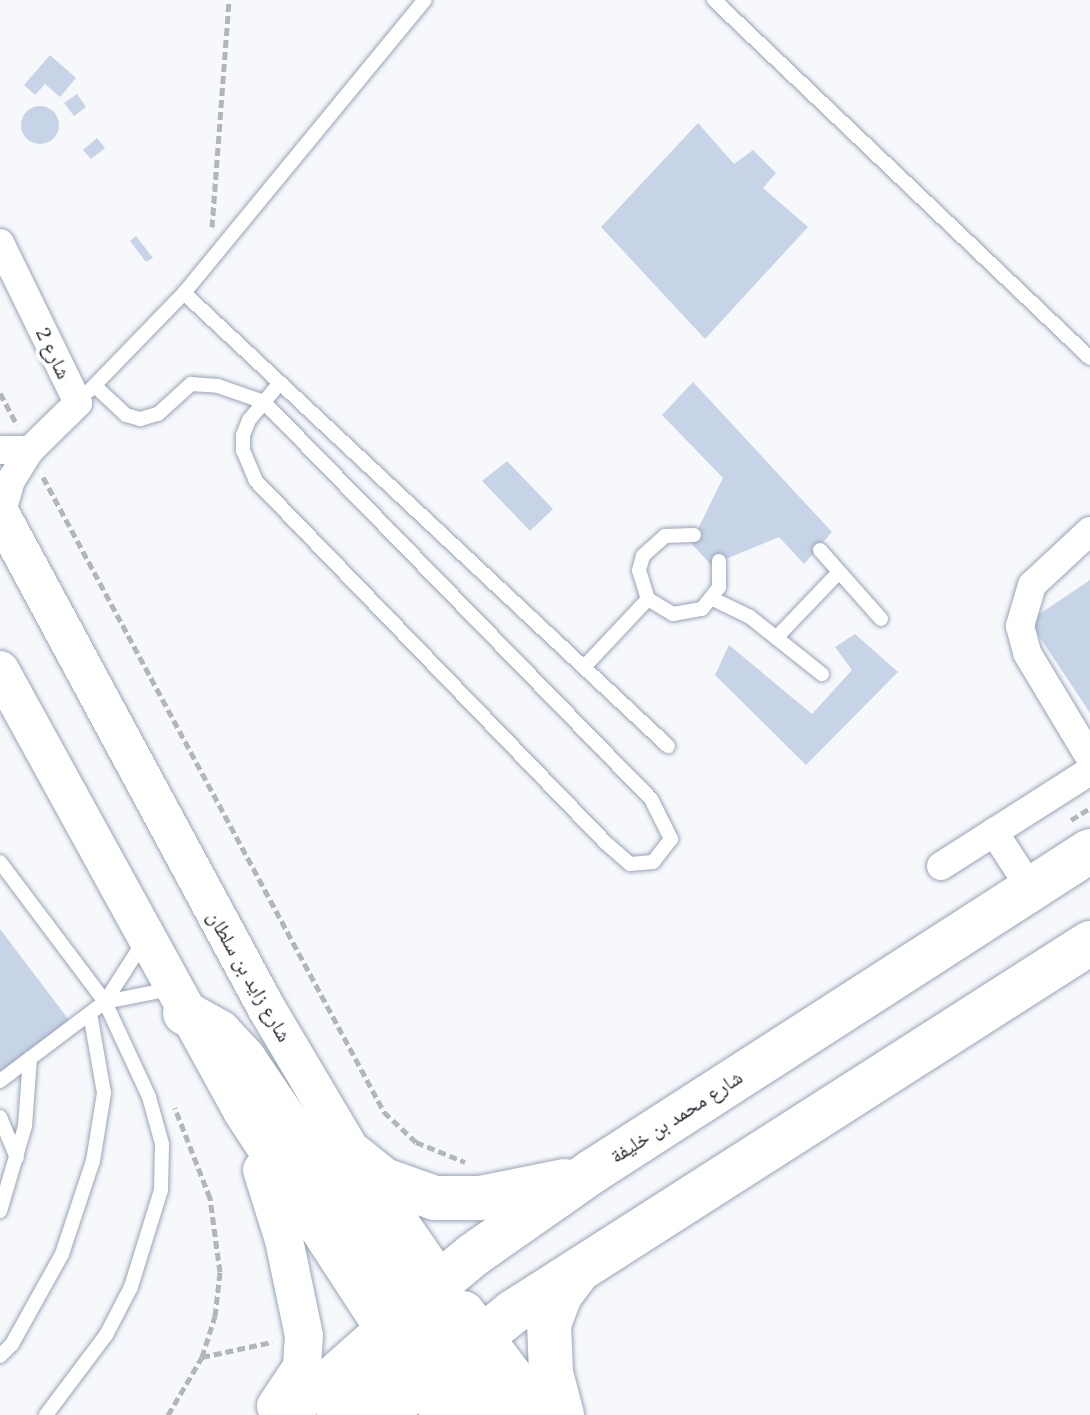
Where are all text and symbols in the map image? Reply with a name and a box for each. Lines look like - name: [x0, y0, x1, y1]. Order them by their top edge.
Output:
- street label: شارع 2: [31, 323, 77, 383]
- street label: شارع زايد بن سلطان: [203, 906, 297, 1046]
- street label: شارع محمد بن خليفة: [605, 1064, 747, 1168]

